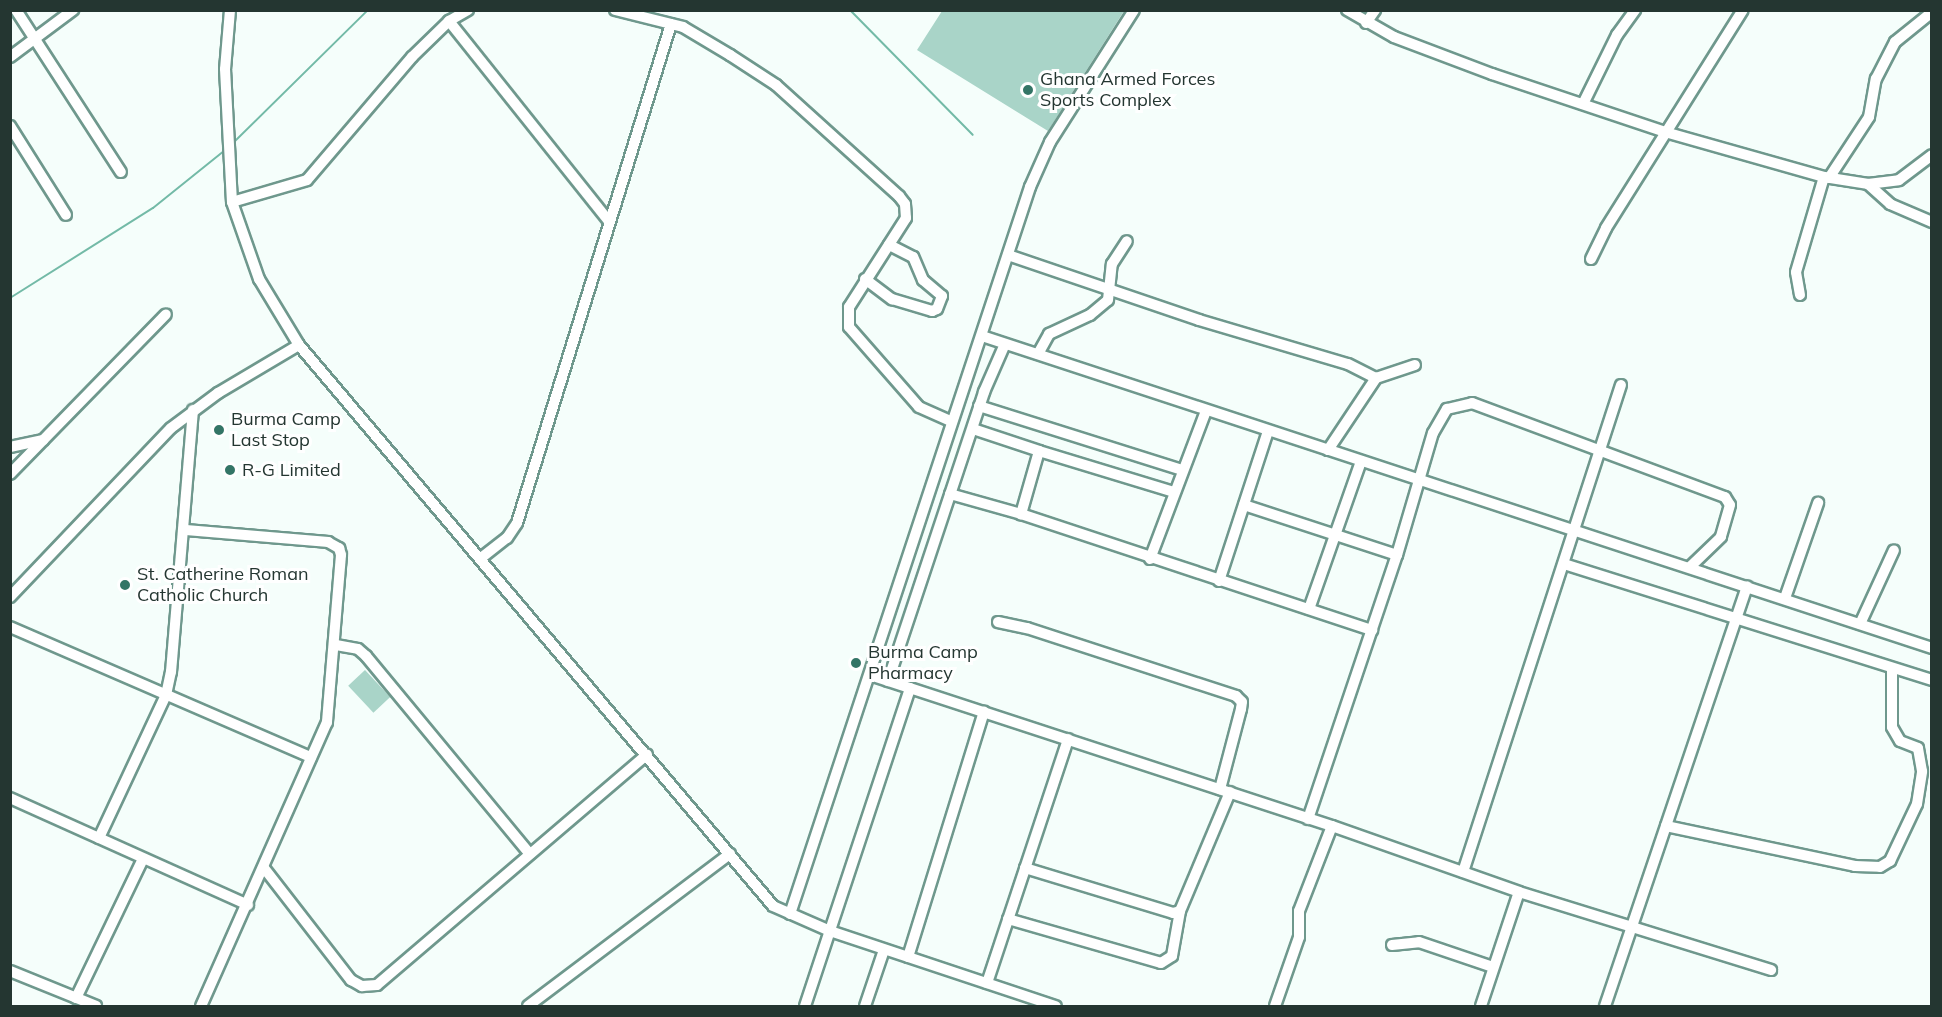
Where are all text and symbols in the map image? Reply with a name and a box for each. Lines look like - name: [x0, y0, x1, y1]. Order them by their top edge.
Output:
- place label: Ghana Armed Forces Sports Complex: [1040, 69, 1215, 112]
- marker: Ghana Armed Forces Sports Complex: [1021, 83, 1035, 97]
- place label: Burma Camp Last Stop: [231, 409, 341, 452]
- marker: Burma Camp Last Stop: [212, 423, 226, 437]
- place label: R-G Limited: [242, 459, 341, 481]
- marker: R-G Limited: [223, 463, 237, 477]
- place label: St. Catherine Roman Catholic Church: [137, 564, 309, 606]
- marker: St. Catherine Roman Catholic Church: [118, 578, 132, 592]
- place label: Burma Camp Pharmacy: [868, 642, 978, 684]
- marker: Burma Camp Pharmacy: [849, 656, 863, 670]

